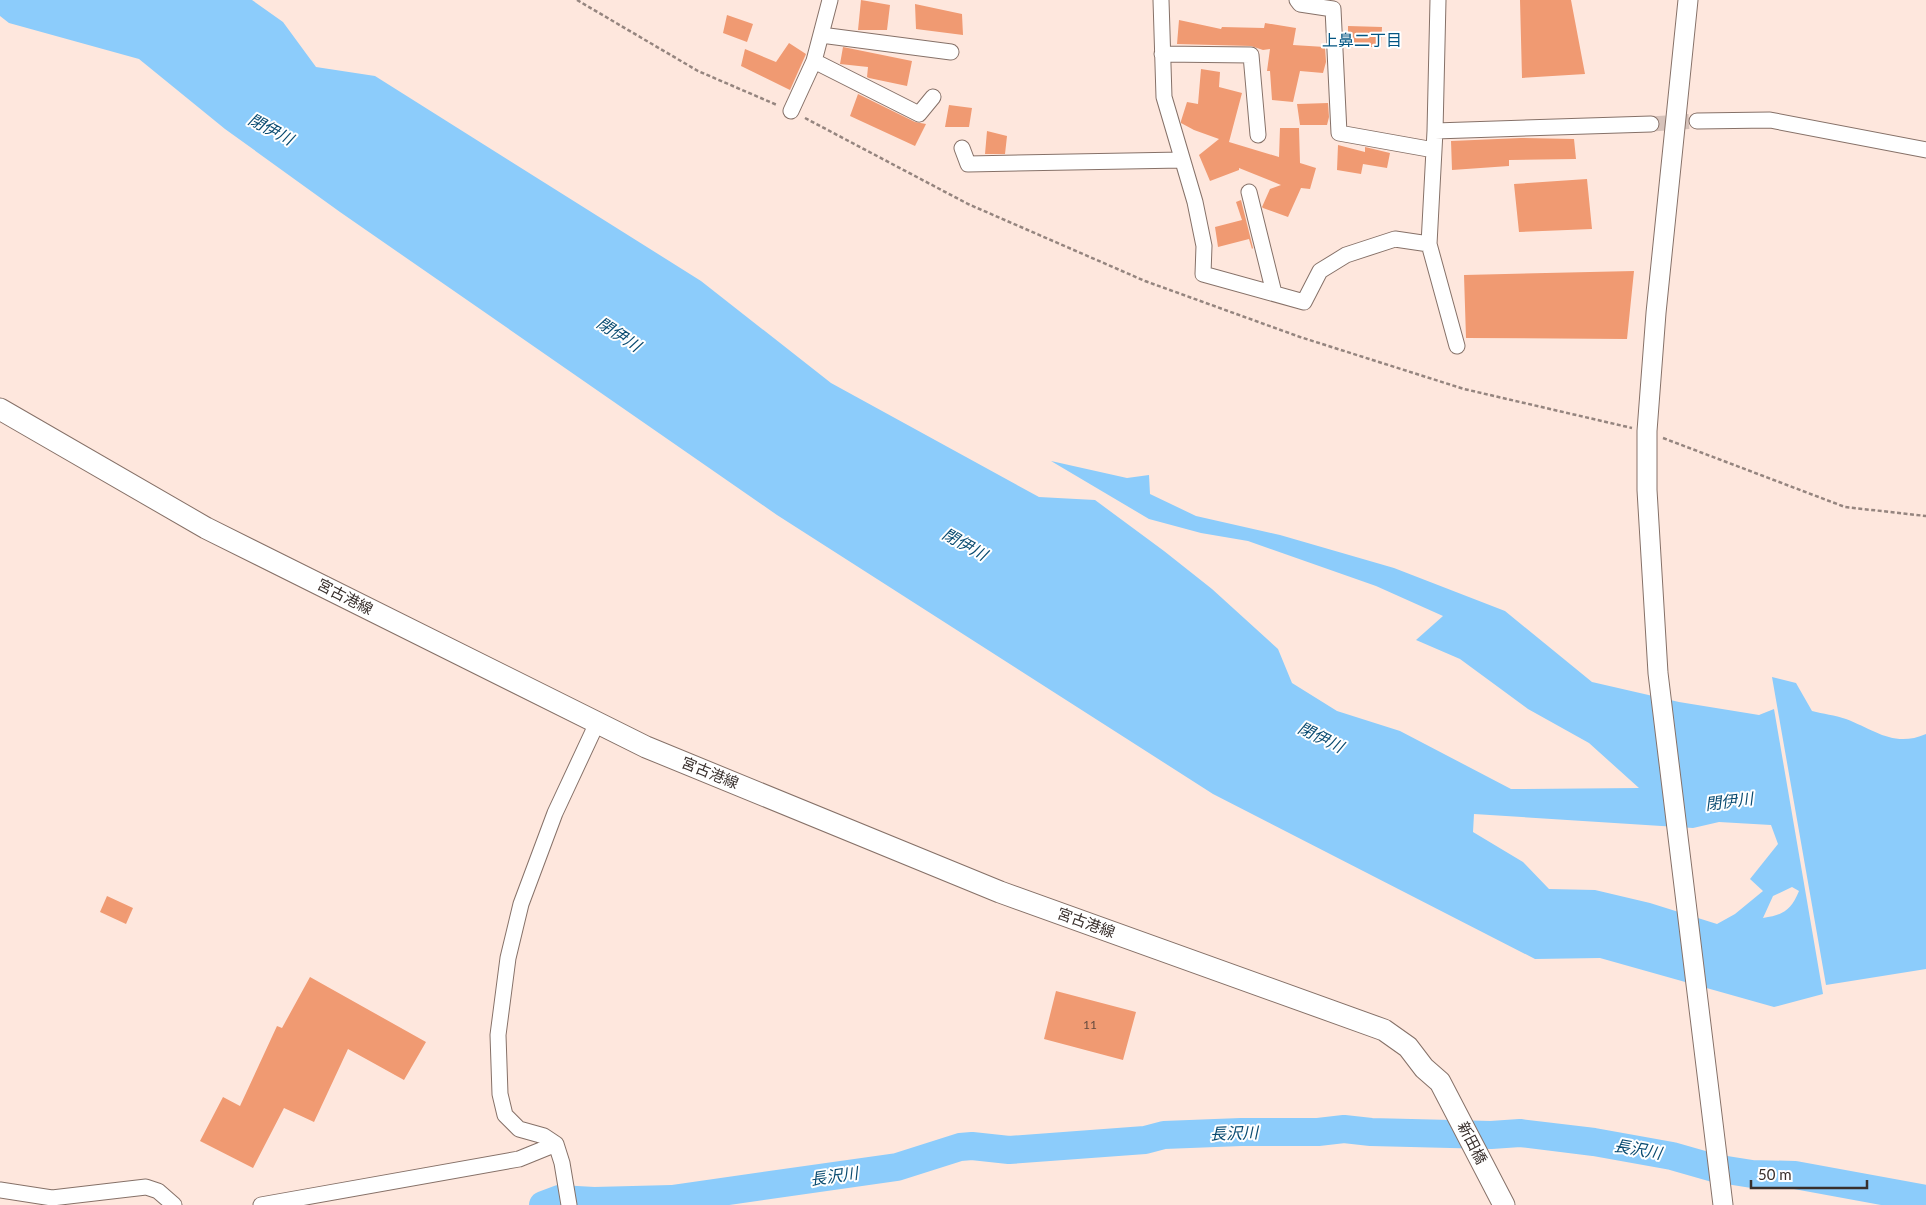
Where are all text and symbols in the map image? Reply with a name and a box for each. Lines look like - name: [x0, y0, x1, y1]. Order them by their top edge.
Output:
- district label: 上鼻二丁目: [1322, 30, 1402, 49]
- water label: 閉伊川: [246, 109, 299, 149]
- water label: 閉伊川: [594, 313, 646, 356]
- water label: 閉伊川: [940, 524, 993, 564]
- street label: 宮古港線: [315, 574, 376, 618]
- water label: 閉伊川: [1295, 717, 1349, 756]
- street label: 宮古港線: [679, 752, 742, 792]
- water label: 閉伊川: [1704, 788, 1756, 813]
- street label: 宮古港線: [1055, 903, 1118, 941]
- house number: 11: [1083, 1017, 1097, 1032]
- street label: 新田橋: [1455, 1118, 1491, 1167]
- water label: 長沢川: [1210, 1122, 1260, 1143]
- water label: 長沢川: [1613, 1135, 1665, 1162]
- scale bar: [1751, 1158, 1867, 1190]
- water label: 長沢川: [809, 1162, 861, 1188]
- text: 50 m: [1758, 1165, 1792, 1183]

